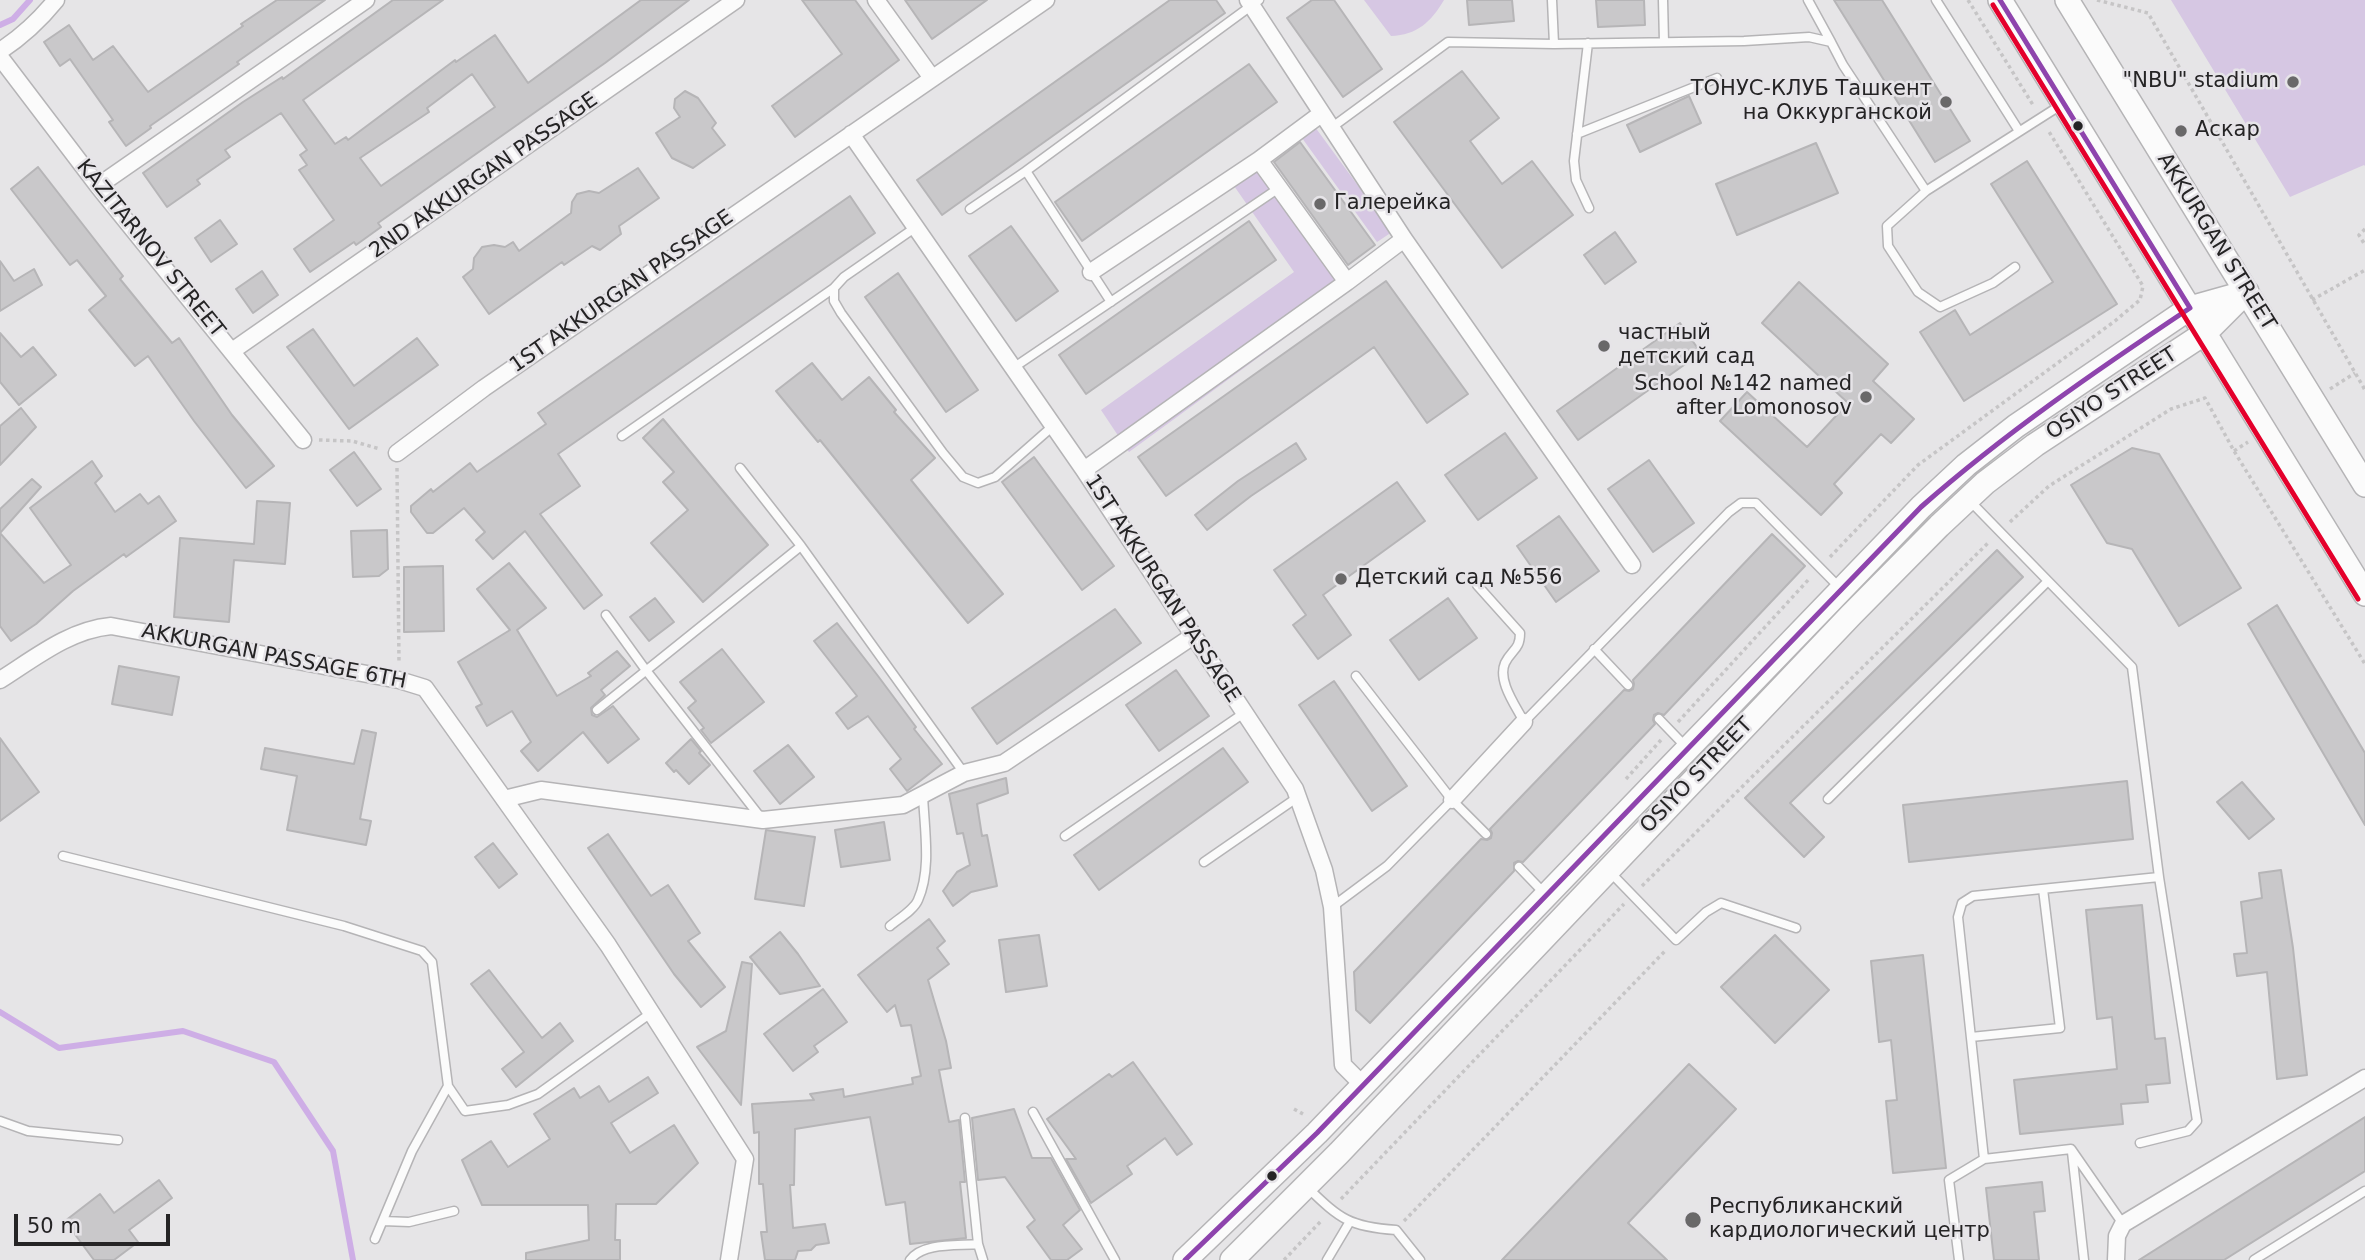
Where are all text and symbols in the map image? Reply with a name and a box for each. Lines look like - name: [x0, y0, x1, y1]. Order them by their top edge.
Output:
- place label: "NBU" stadium: [2123, 69, 2279, 95]
- marker: "NBU" stadium: [2285, 74, 2301, 90]
- place label: ТОНУС-КЛУБ Ташкент на Оккурганской: [1691, 77, 1932, 127]
- street label: 2ND AKKURGAN PASSAGE: [365, 88, 603, 264]
- marker: ТОНУС-КЛУБ Ташкент на Оккурганской: [1938, 94, 1954, 110]
- place label: Аскар: [2195, 118, 2260, 144]
- unlabelled marker: [2071, 119, 2085, 133]
- marker: Аскар: [2173, 123, 2189, 139]
- street label: AKKURGAN STREET: [2151, 149, 2281, 335]
- street label: KAZITARNOV STREET: [71, 155, 229, 343]
- place label: Галерейка: [1334, 191, 1451, 217]
- marker: Галерейка: [1312, 196, 1328, 212]
- street label: 1ST AKKURGAN PASSAGE: [505, 205, 739, 379]
- place label: частный детский сад: [1618, 321, 1755, 371]
- marker: частный детский сад: [1596, 338, 1612, 354]
- street label: OSIYO STREET: [2042, 342, 2182, 446]
- place label: School №142 named after Lomonosov: [1634, 372, 1852, 422]
- marker: School №142 named after Lomonosov: [1858, 389, 1874, 405]
- street label: 1ST AKKURGAN PASSAGE: [1079, 470, 1245, 708]
- place label: Детский сад №556: [1355, 566, 1562, 592]
- marker: Детский сад №556: [1333, 571, 1349, 587]
- street label: AKKURGAN PASSAGE 6TH: [139, 619, 409, 695]
- street label: OSIYO STREET: [1635, 713, 1759, 839]
- unlabelled marker: [1265, 1169, 1279, 1183]
- place label: Республиканский кардиологический центр: [1709, 1195, 1990, 1245]
- scale bar: [18, 1200, 173, 1244]
- marker: Республиканский кардиологический центр: [1683, 1210, 1703, 1230]
- text: 50 m: [27, 1214, 81, 1238]

